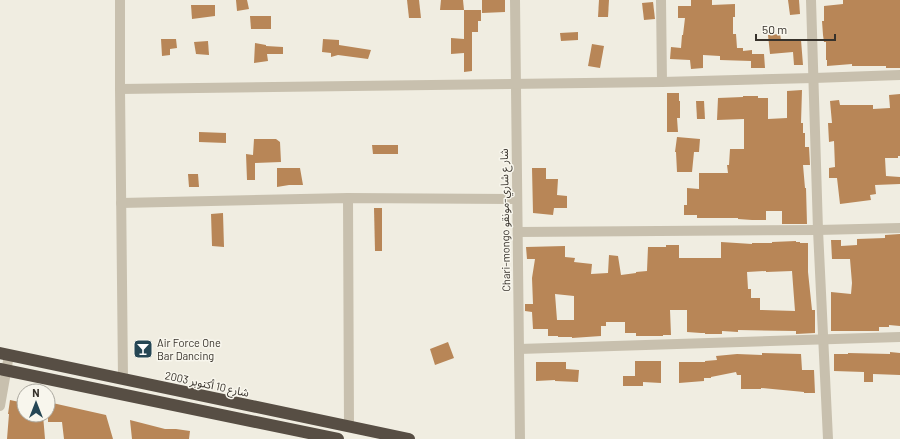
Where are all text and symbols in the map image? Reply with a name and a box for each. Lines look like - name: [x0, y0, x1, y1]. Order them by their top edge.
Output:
- scale bar: [756, 16, 835, 42]
- text: 50 m: [762, 22, 787, 36]
- street label: Chari-mongo شار ع شاري-مونقو: [497, 148, 516, 292]
- place label: Air Force One Bar Dancing: [157, 336, 221, 362]
- bar icon: Air Force One Bar Dancing: [132, 338, 154, 360]
- street label: شارع 10 أكتوبر 2003: [163, 368, 251, 401]
- north arrow: [16, 383, 56, 423]
- text: N: [32, 386, 40, 399]

